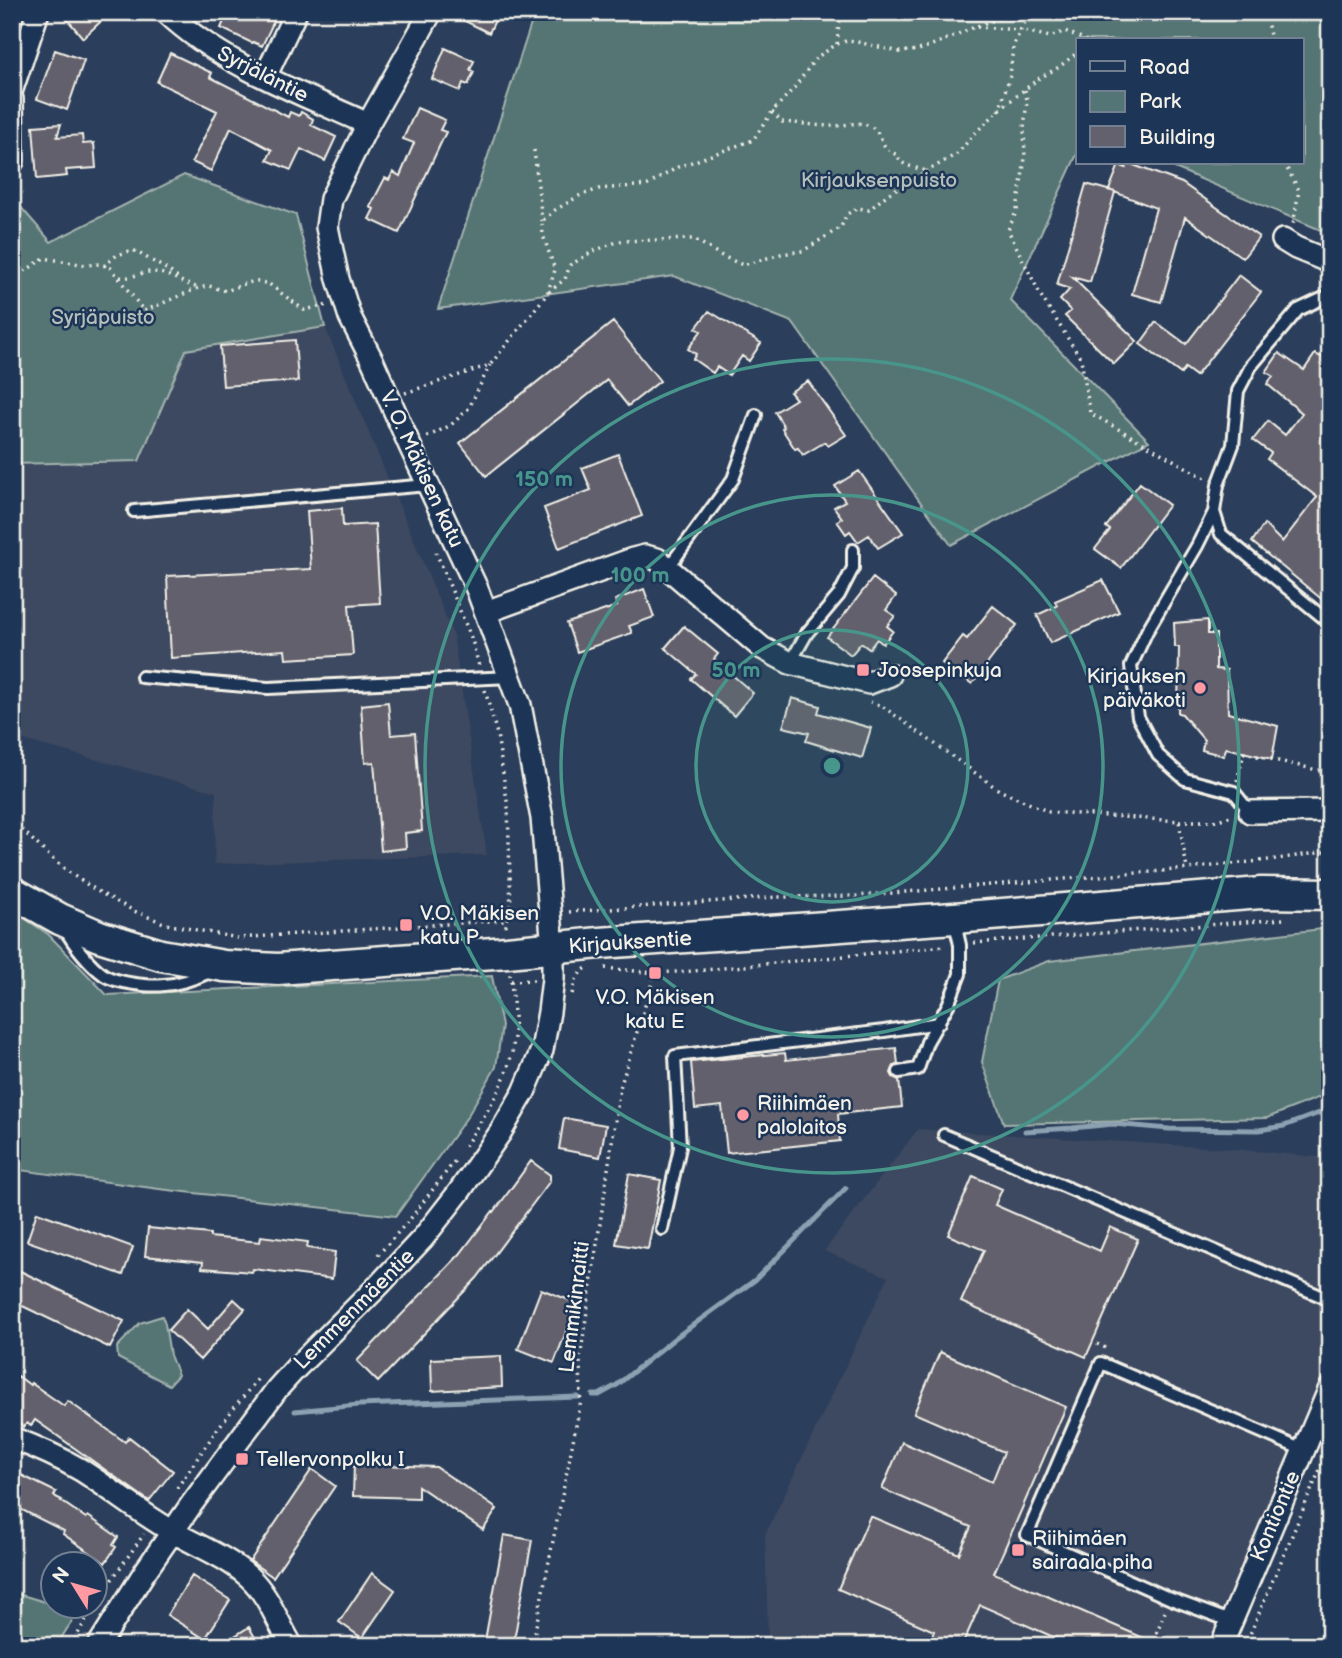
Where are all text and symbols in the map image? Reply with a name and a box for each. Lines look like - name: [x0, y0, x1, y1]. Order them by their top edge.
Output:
- legend: [1076, 38, 1304, 164]
- street label: Syrjäläntie: [213, 41, 312, 108]
- text: Road: [1139, 55, 1190, 80]
- text: Park: [1139, 89, 1182, 114]
- text: Building: [1139, 125, 1215, 150]
- park label: Kirjauksenpuisto: [801, 168, 957, 193]
- park label: Syrjäpuisto: [51, 305, 155, 330]
- street label: V. O. Mäkisen katu: [374, 387, 469, 552]
- text: 150 m: [515, 467, 573, 492]
- text: 100 m: [611, 563, 669, 588]
- text: 50 m: [712, 658, 760, 683]
- place label: Joosepinkuja: [877, 658, 1002, 683]
- marker: Joosepinkuja: [855, 662, 871, 678]
- place label: Kirjauksen päiväkoti: [1086, 664, 1186, 713]
- marker: Kirjauksen päiväkoti: [1192, 680, 1208, 696]
- centre of rings: [820, 754, 844, 778]
- place label: V.O. Mäkisen katu P: [420, 901, 539, 950]
- marker: V.O. Mäkisen katu P: [398, 917, 414, 933]
- street label: Kirjauksentie: [568, 926, 692, 959]
- marker: V.O. Mäkisen katu E: [647, 965, 663, 981]
- place label: V.O. Mäkisen katu E: [595, 985, 715, 1034]
- place label: Riihimäen palolaitos: [757, 1091, 852, 1140]
- marker: Riihimäen palolaitos: [735, 1107, 751, 1123]
- street label: Lemmikinraitti: [554, 1240, 595, 1374]
- street label: Lemmenmäentie: [289, 1244, 420, 1375]
- place label: Tellervonpolku I: [256, 1447, 405, 1472]
- marker: Tellervonpolku I: [234, 1451, 250, 1467]
- street label: Kontiontie: [1245, 1467, 1306, 1565]
- place label: Riihimäen sairaala piha: [1032, 1526, 1153, 1575]
- marker: Riihimäen sairaala piha: [1010, 1542, 1026, 1558]
- north arrow: [38, 1550, 108, 1620]
- text: N: [48, 1563, 75, 1588]

